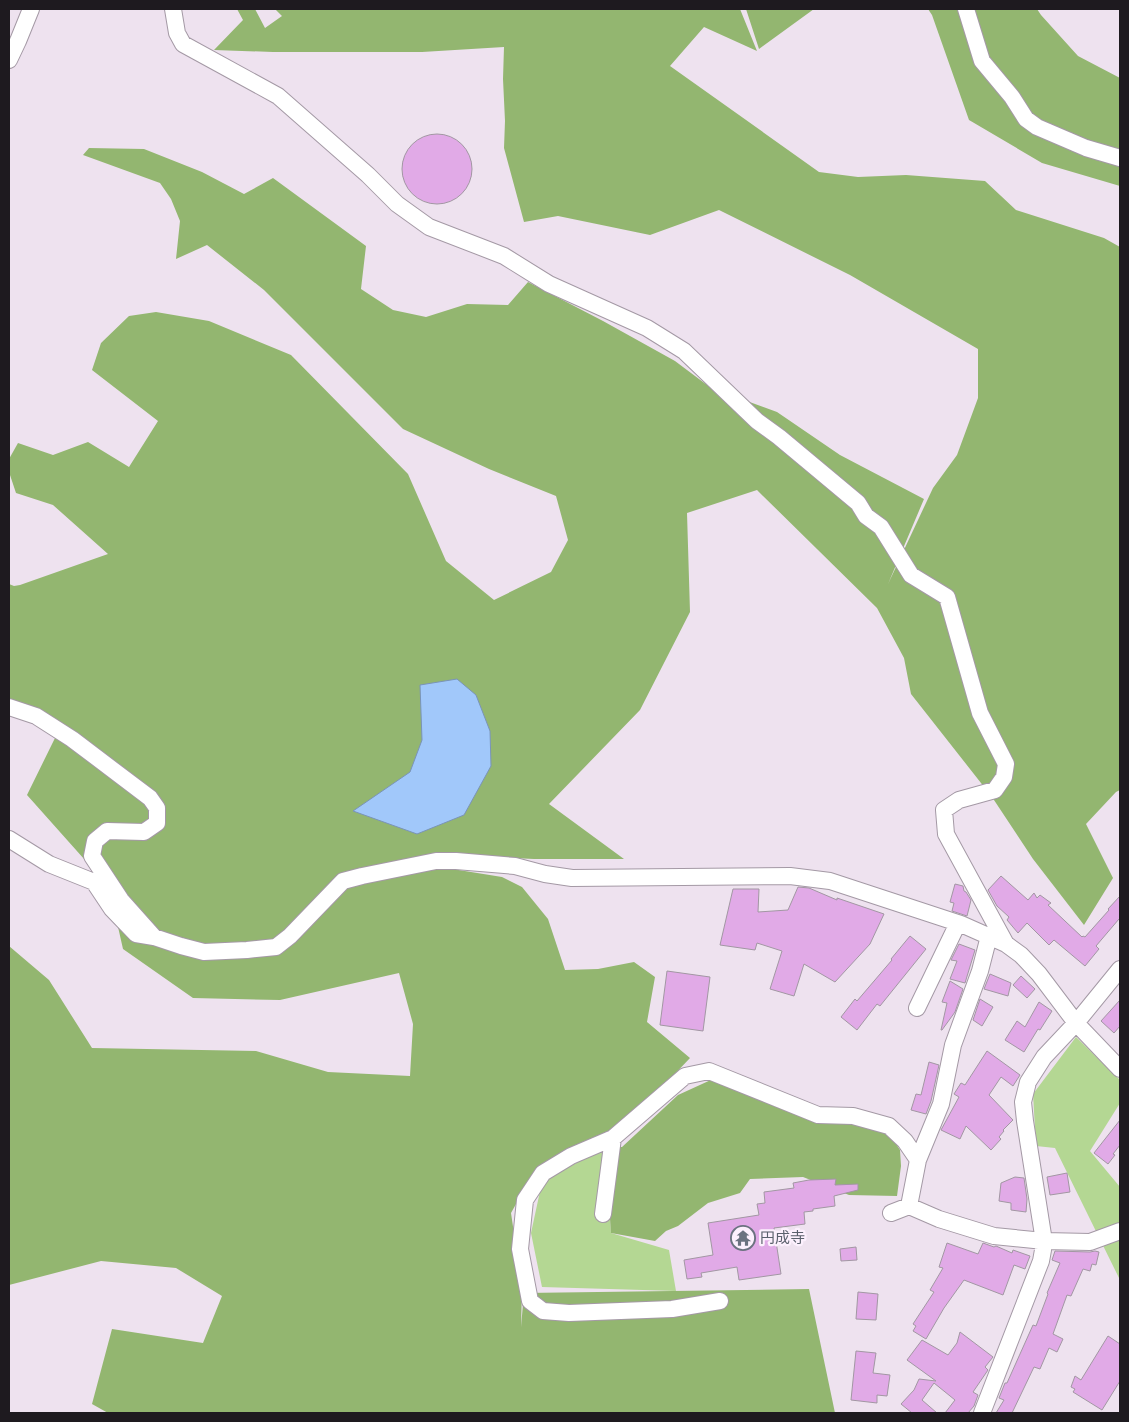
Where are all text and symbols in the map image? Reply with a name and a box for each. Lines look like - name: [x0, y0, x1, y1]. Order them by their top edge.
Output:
- temple icon: 円成寺: [730, 1225, 756, 1251]
- place label: 円成寺: [760, 1229, 805, 1247]

